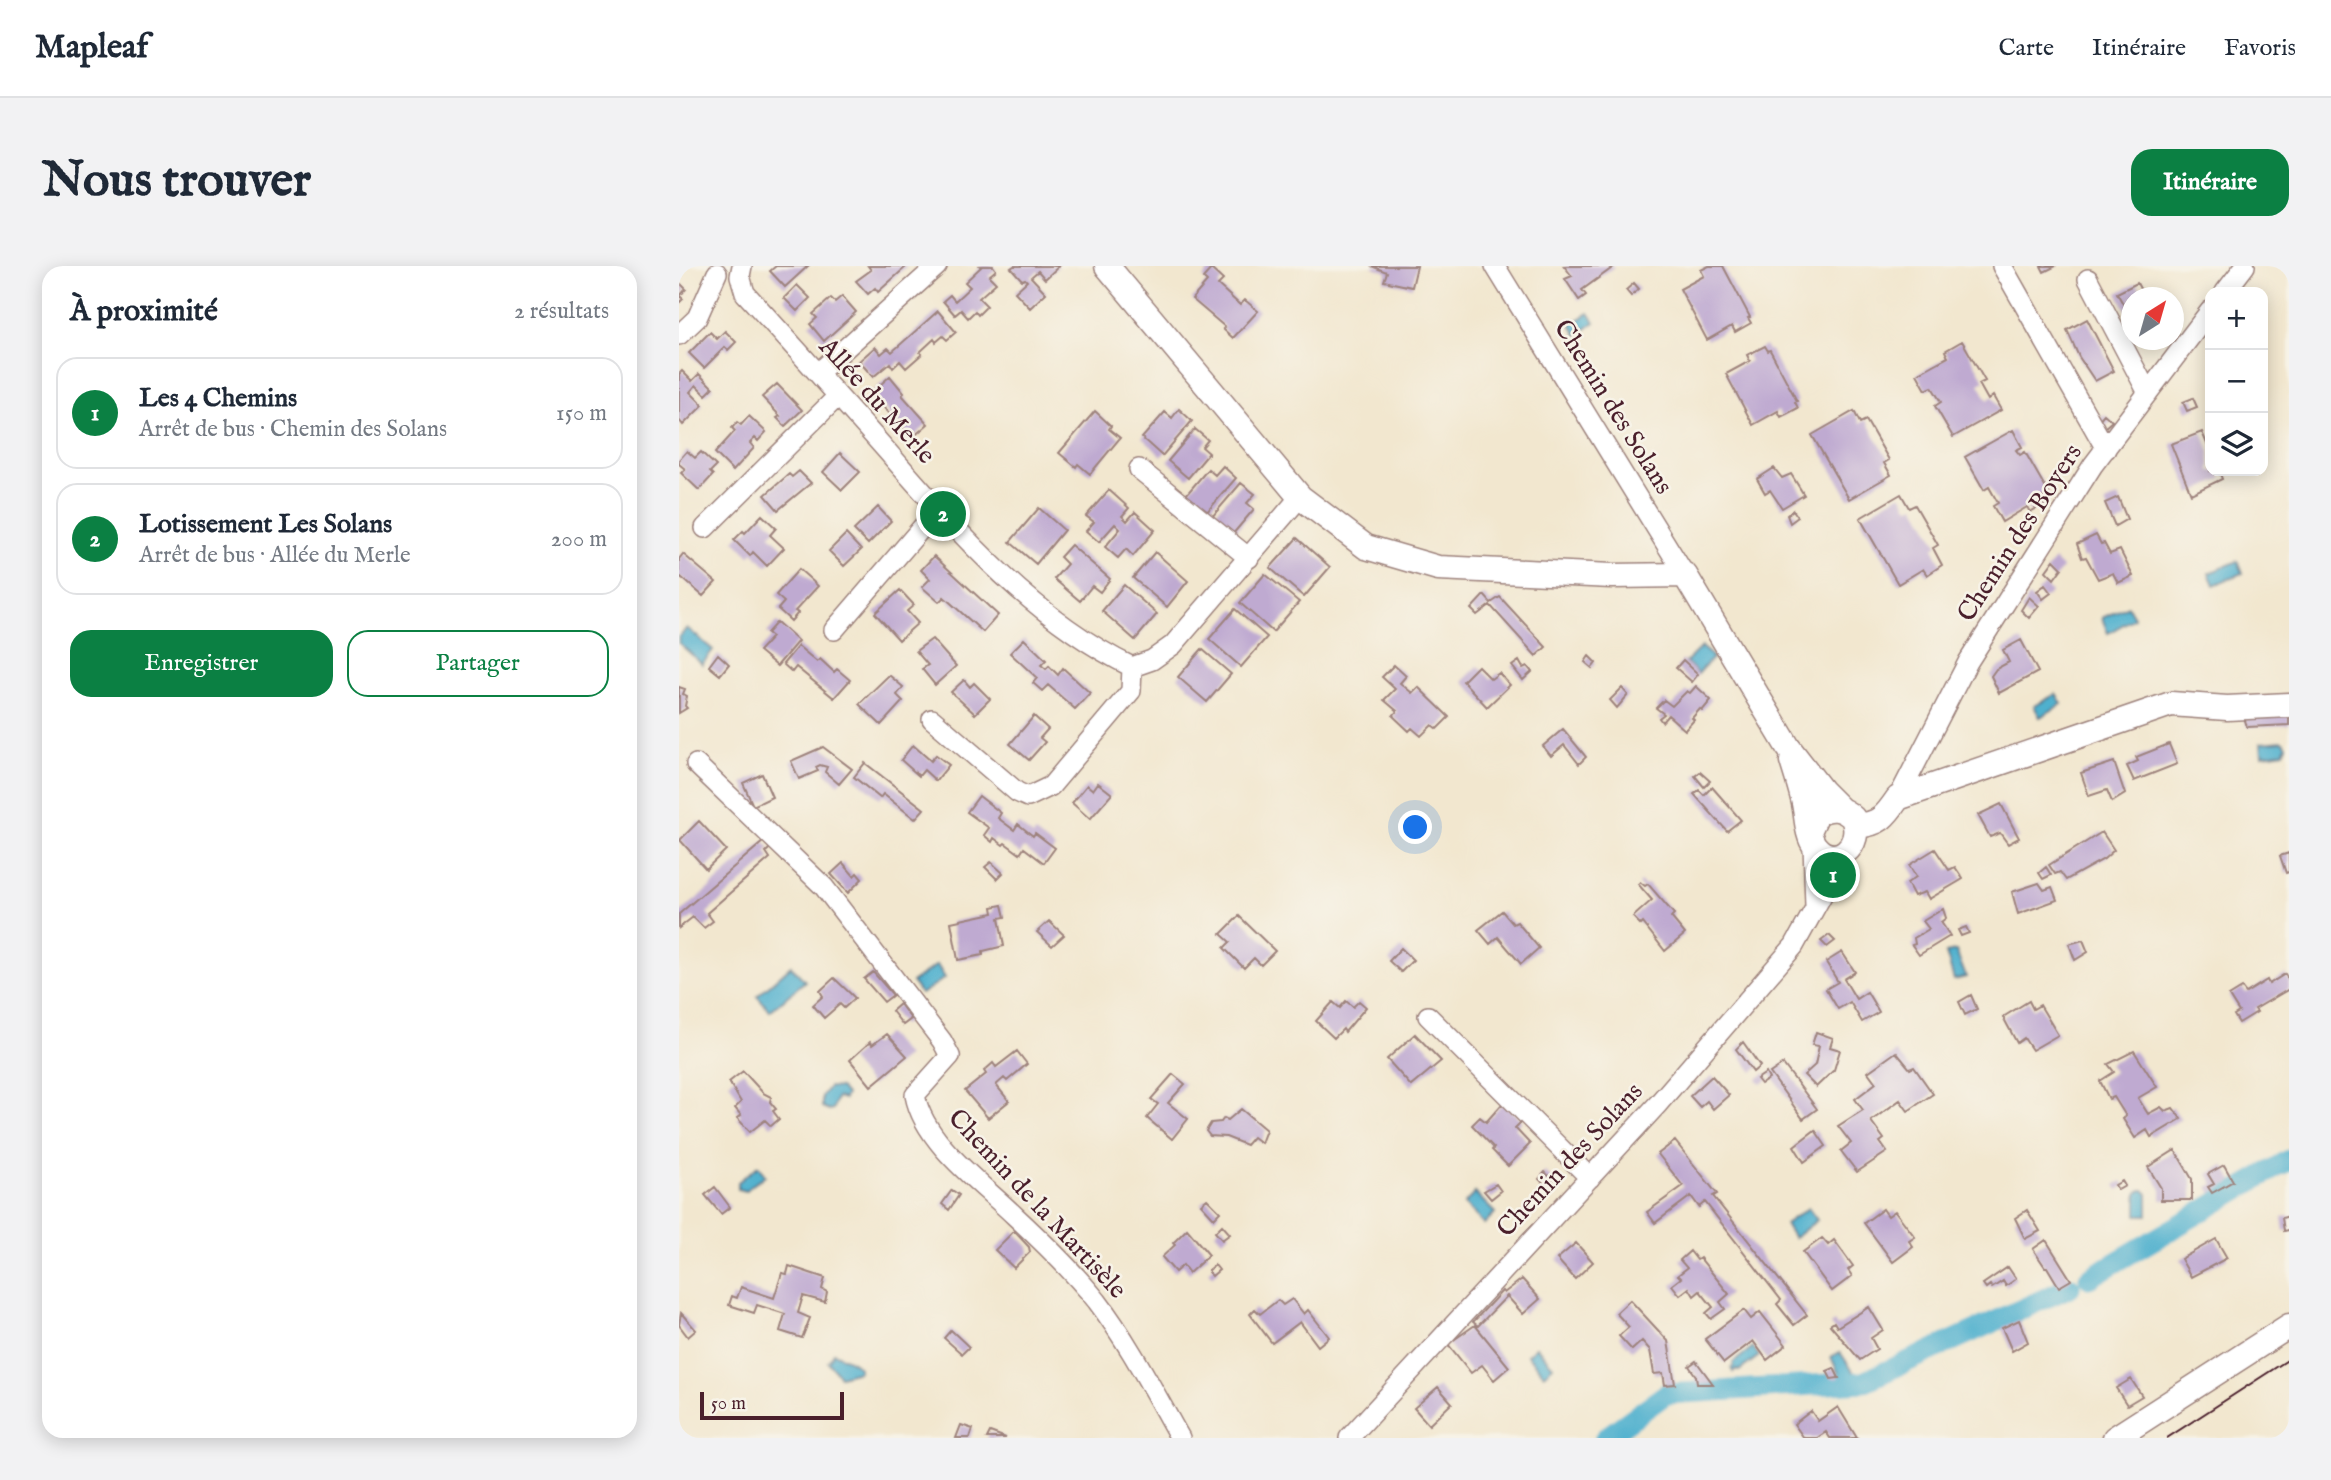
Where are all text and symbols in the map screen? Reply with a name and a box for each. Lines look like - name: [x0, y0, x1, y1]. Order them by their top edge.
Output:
- text: Mapleaf: [35, 27, 148, 69]
- text: Carte: [1998, 33, 2054, 64]
- text: Itinéraire: [2092, 33, 2186, 64]
- text: Favoris: [2224, 33, 2296, 64]
- button: Itinéraire: [2131, 149, 2289, 216]
- text: Nous trouver: [42, 151, 311, 213]
- north arrow: [2121, 287, 2184, 350]
- map controls: [2205, 287, 2268, 476]
- button: +: [2205, 287, 2268, 350]
- text: À proximité: [70, 293, 218, 331]
- text: 2 résultats: [514, 297, 609, 326]
- street label: Chemin des Solans: [1546, 313, 1680, 501]
- street label: Allée du Merle: [811, 330, 942, 471]
- button: −: [2205, 350, 2268, 413]
- text: Les 4 Chemins: [139, 382, 297, 415]
- text: 1: [91, 399, 99, 428]
- text: 150 m: [556, 399, 607, 428]
- button: layers: [2205, 413, 2268, 476]
- text: Arrêt de bus · Chemin des Solans: [139, 415, 447, 444]
- street label: Chemin des Boyers: [1950, 438, 2090, 628]
- pin: 2: [920, 488, 966, 540]
- text: Lotissement Les Solans: [139, 508, 392, 541]
- text: 2: [90, 525, 100, 554]
- text: 200 m: [551, 525, 607, 554]
- text: Arrêt de bus · Allée du Merle: [139, 541, 411, 570]
- button: Enregistrer: [70, 630, 333, 697]
- button: Partager: [347, 630, 609, 697]
- your location: [1398, 810, 1432, 844]
- pin: 1: [1810, 849, 1856, 901]
- street label: Chemin des Solans: [1490, 1076, 1650, 1244]
- street label: Chemin de la Martisèle: [941, 1102, 1133, 1306]
- scale bar: [700, 1389, 843, 1421]
- text: 50 m: [711, 1392, 746, 1416]

